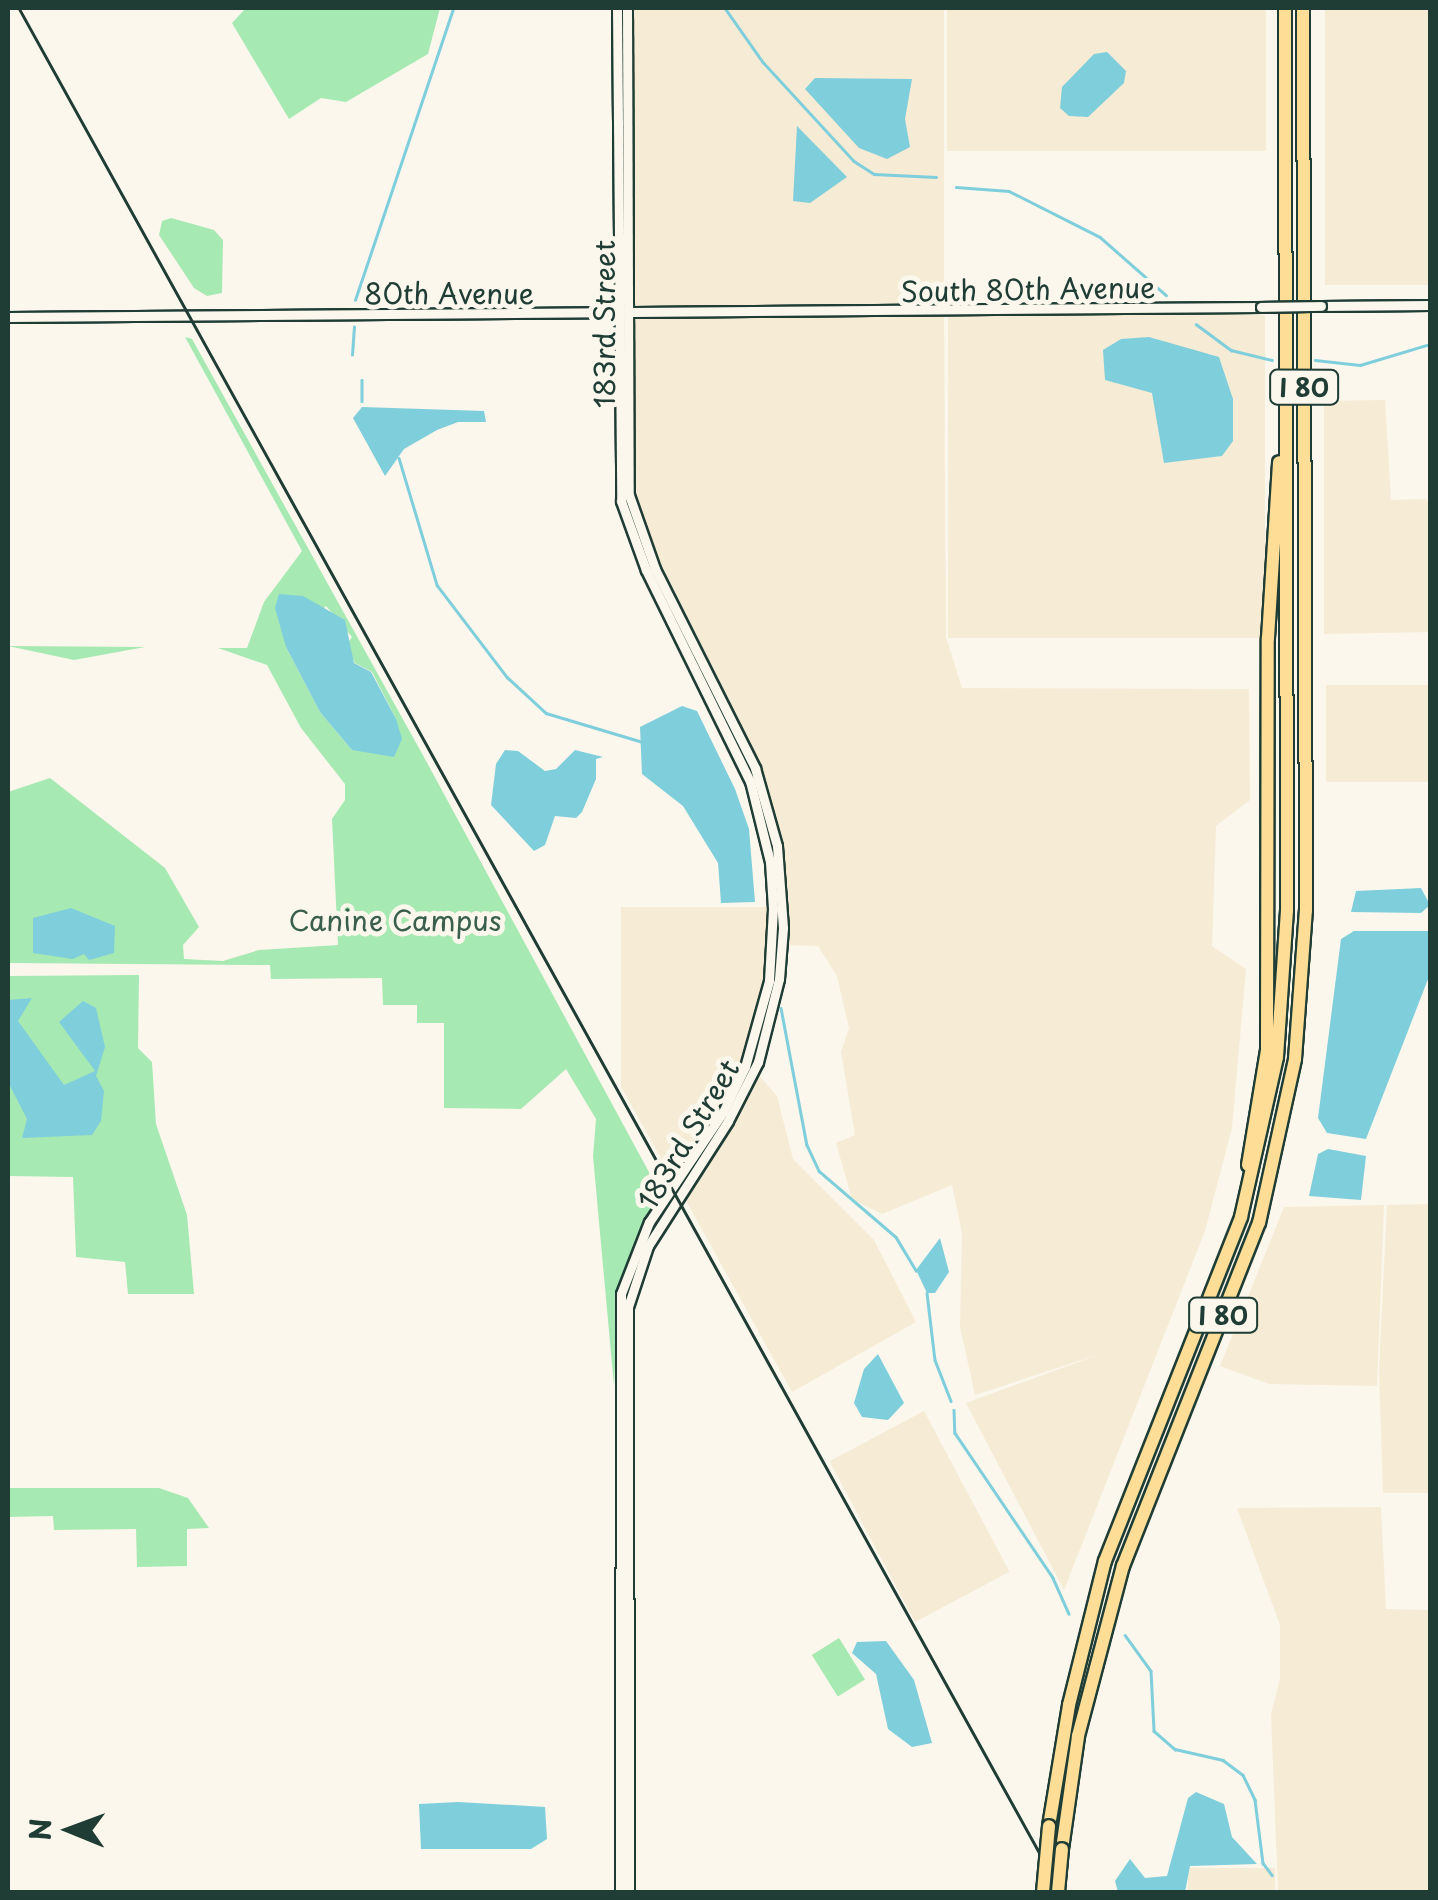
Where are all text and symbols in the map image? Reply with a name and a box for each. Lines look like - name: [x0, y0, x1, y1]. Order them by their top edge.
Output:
- street label: 183rd Street: [587, 239, 621, 409]
- street label: South 80th Avenue: [899, 270, 1157, 308]
- street label: 80th Avenue: [363, 276, 535, 310]
- road number: I 80: [1266, 367, 1342, 407]
- park label: Canine Campus: [288, 903, 502, 937]
- street label: 183rd Street: [630, 1053, 746, 1215]
- road number: I 80: [1186, 1295, 1260, 1335]
- north arrow: [20, 1780, 120, 1880]
- text: N: [18, 1818, 61, 1841]

